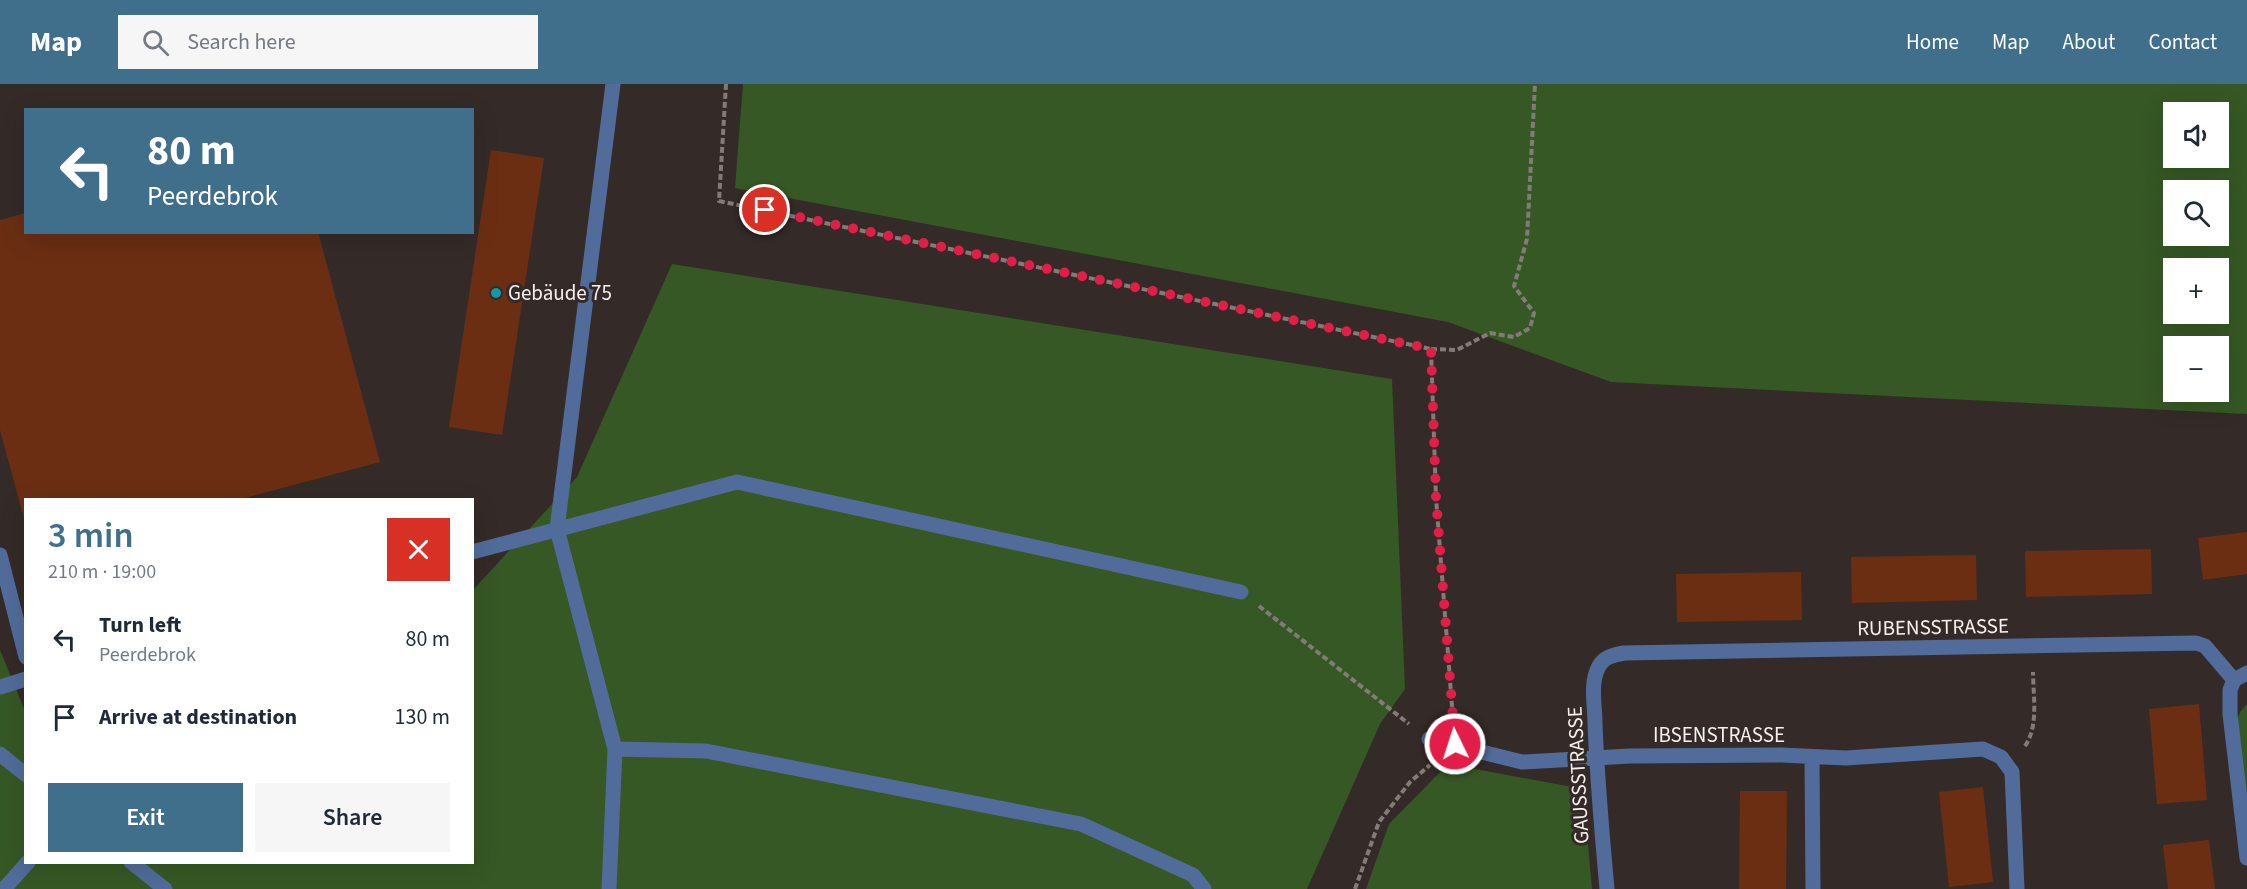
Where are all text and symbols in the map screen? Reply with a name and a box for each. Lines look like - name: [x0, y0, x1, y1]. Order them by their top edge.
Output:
- search box: [118, 15, 538, 69]
- text: Map: [30, 22, 82, 62]
- icon: search: [139, 26, 172, 59]
- text: Search here: [187, 26, 296, 58]
- text: Home: [1906, 27, 1959, 57]
- text: Map: [1992, 27, 2030, 57]
- text: About: [2063, 27, 2115, 57]
- text: Contact: [2148, 27, 2217, 57]
- map controls: [2163, 102, 2229, 402]
- button: sound: [2163, 102, 2229, 168]
- text: 80 m: [147, 121, 236, 181]
- icon: left: [48, 132, 126, 210]
- text: Peerdebrok: [147, 177, 278, 216]
- button: search: [2163, 180, 2229, 246]
- pin: [739, 184, 790, 235]
- icon: arrive: [748, 193, 781, 226]
- button: +: [2163, 258, 2229, 324]
- place label: Gebäude 75: [508, 278, 612, 308]
- marker: Gebäude 75: [489, 286, 503, 300]
- button: −: [2163, 336, 2229, 402]
- text: 3 min: [48, 510, 134, 561]
- button: close: [387, 518, 450, 581]
- text: 210 m · 19:00: [48, 558, 156, 586]
- text: Turn left: [99, 609, 181, 641]
- street label: RUBENSSTRASSE: [1857, 611, 2009, 643]
- icon: left: [48, 623, 81, 656]
- text: 80 m: [405, 623, 450, 655]
- text: Peerdebrok: [99, 641, 196, 669]
- icon: arrive: [48, 701, 81, 734]
- text: Arrive at destination: [99, 701, 297, 733]
- text: 130 m: [395, 701, 450, 733]
- street label: GAUSSSTRASSE: [1559, 705, 1597, 845]
- position arrow: [1423, 712, 1487, 776]
- street label: IBSENSTRASSE: [1653, 720, 1785, 750]
- button: Exit: [48, 783, 243, 852]
- button: Share: [255, 783, 450, 852]

